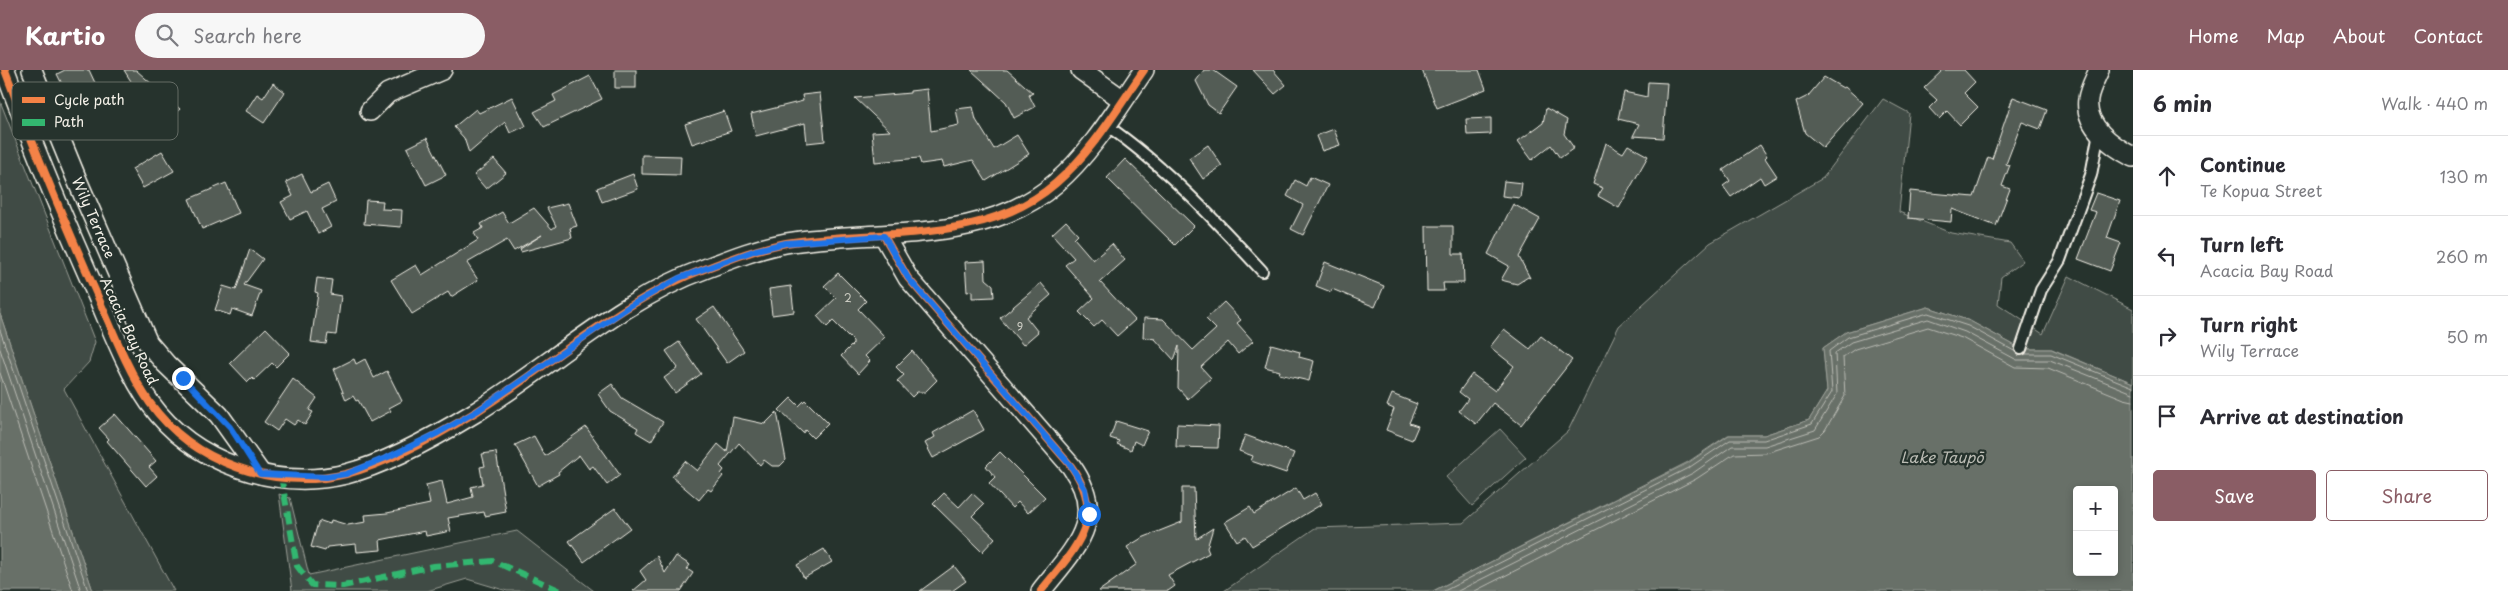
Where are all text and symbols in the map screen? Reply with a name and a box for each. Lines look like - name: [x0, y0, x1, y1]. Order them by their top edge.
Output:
- search box: [135, 13, 485, 58]
- text: Kartio: [25, 17, 105, 53]
- icon: search: [153, 21, 181, 49]
- text: Search here: [193, 21, 302, 49]
- text: Home: [2188, 22, 2238, 49]
- text: Map: [2266, 22, 2305, 49]
- text: About: [2333, 22, 2385, 49]
- text: Contact: [2413, 22, 2483, 49]
- legend: [12, 82, 178, 140]
- text: 6 min: [2153, 87, 2212, 119]
- text: Cycle path: [54, 89, 125, 110]
- text: Walk · 440 m: [2381, 91, 2488, 115]
- text: Path: [54, 111, 84, 132]
- text: Continue: [2200, 150, 2286, 178]
- icon: ahead: [2153, 162, 2181, 190]
- text: 130 m: [2440, 164, 2488, 188]
- street label: Wily Terrace: [67, 174, 121, 261]
- text: Te Kopua Street: [2200, 178, 2322, 202]
- text: Turn left: [2200, 230, 2284, 258]
- icon: left: [2153, 242, 2181, 270]
- text: 260 m: [2436, 244, 2488, 268]
- text: Acacia Bay Road: [2200, 258, 2333, 282]
- street label: Acacia Bay Road: [95, 273, 164, 388]
- house number: 2: [844, 289, 852, 306]
- text: Turn right: [2200, 310, 2298, 338]
- house number: 9: [1017, 318, 1023, 335]
- icon: right: [2153, 322, 2181, 350]
- text: 50 m: [2447, 324, 2488, 348]
- text: Wily Terrace: [2200, 338, 2299, 362]
- route end: [172, 367, 195, 390]
- icon: arrive: [2153, 402, 2181, 430]
- text: Arrive at destination: [2200, 402, 2404, 430]
- water label: Lake Taupō: [1900, 445, 1985, 468]
- button: Save: [2153, 470, 2316, 521]
- button: Share: [2326, 470, 2488, 521]
- map controls: [2073, 486, 2118, 576]
- button: +: [2073, 486, 2118, 531]
- route start: [1078, 503, 1101, 526]
- button: −: [2073, 531, 2118, 576]

